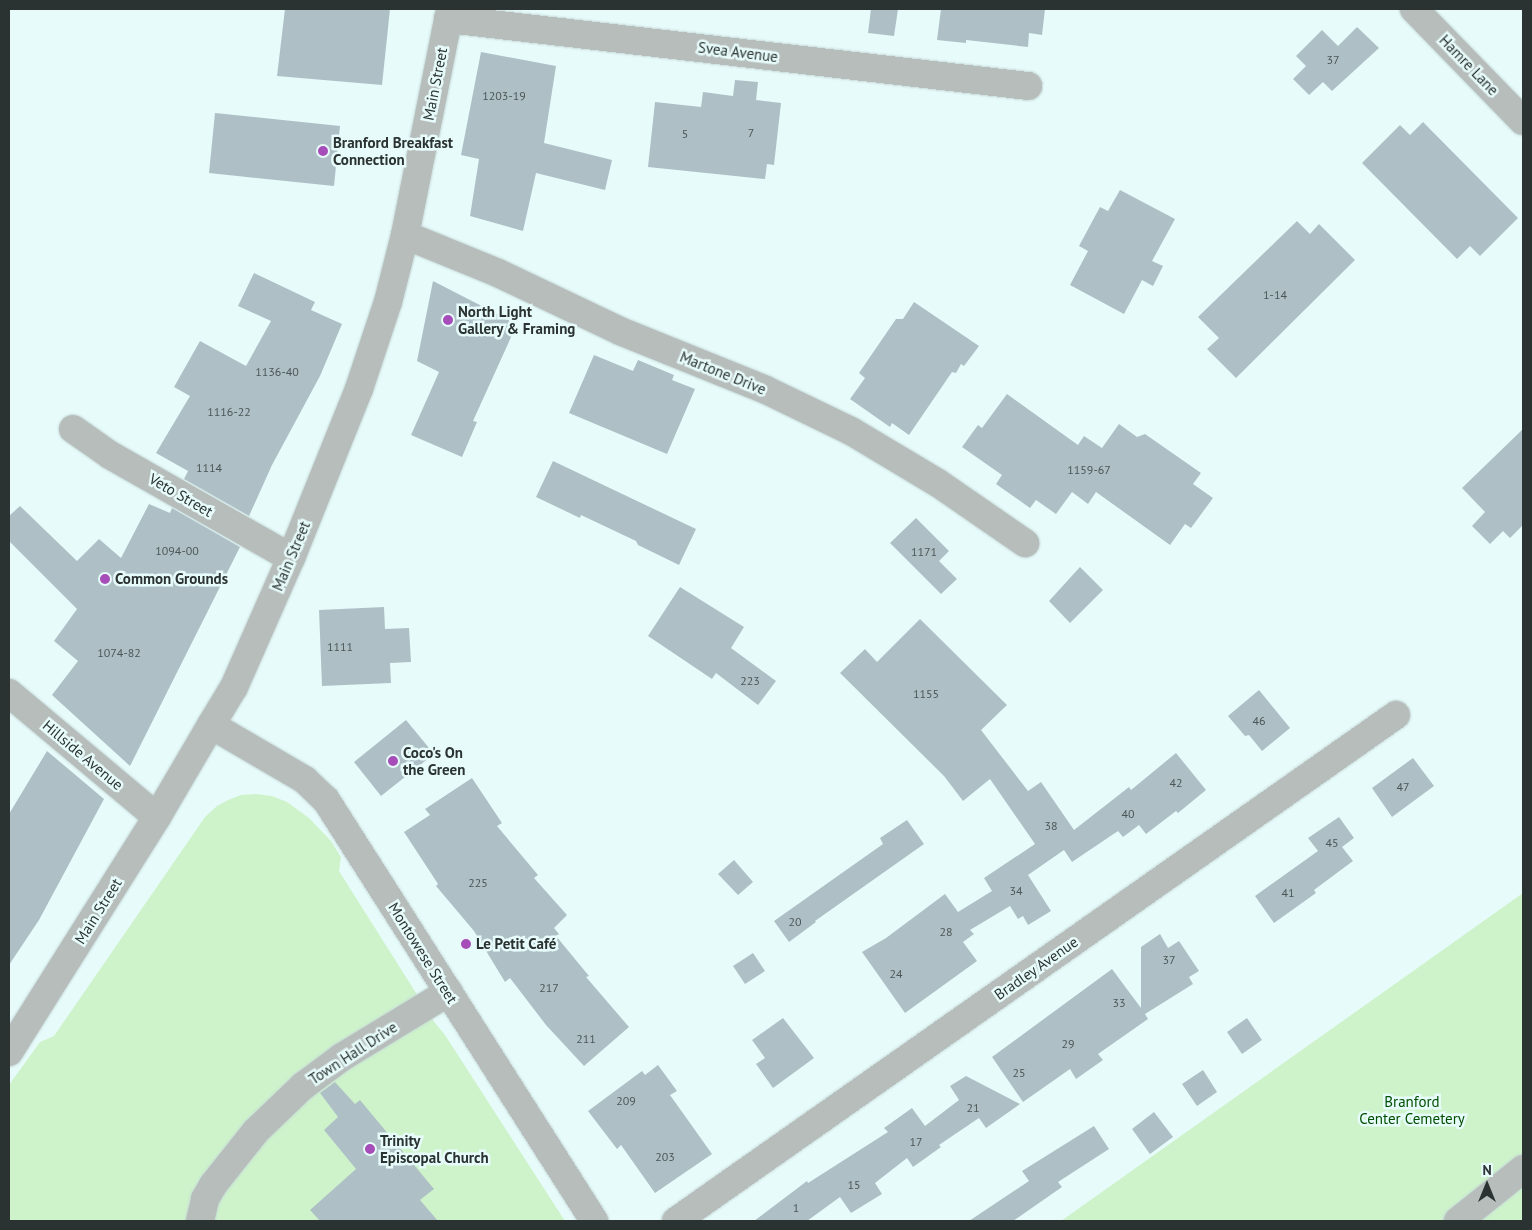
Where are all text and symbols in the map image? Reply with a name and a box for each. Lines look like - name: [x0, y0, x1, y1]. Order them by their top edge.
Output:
- street label: Hamre Lane: [1436, 31, 1502, 99]
- street label: Svea Avenue: [697, 38, 779, 66]
- street label: Main Street: [419, 46, 451, 122]
- house number: 37: [1326, 53, 1340, 67]
- house number: 1203-19: [482, 89, 526, 103]
- house number: 7: [748, 126, 754, 140]
- house number: 5: [682, 127, 688, 141]
- place label: Branford Breakfast Connection: [333, 133, 453, 168]
- marker: Branford Breakfast Connection: [317, 145, 329, 157]
- house number: 1-14: [1263, 288, 1287, 302]
- place label: North Light Gallery & Framing: [458, 302, 576, 337]
- marker: North Light Gallery & Framing: [442, 314, 454, 326]
- street label: Martone Drive: [677, 348, 769, 398]
- house number: 1136-40: [255, 365, 299, 379]
- house number: 1116-22: [207, 405, 251, 419]
- house number: 1114: [196, 461, 222, 475]
- house number: 1159-67: [1067, 463, 1111, 477]
- street label: Veto Street: [146, 470, 216, 520]
- street label: Main Street: [268, 518, 314, 594]
- house number: 1094-00: [155, 544, 199, 558]
- house number: 1171: [911, 545, 937, 559]
- place label: Common Grounds: [115, 570, 228, 588]
- marker: Common Grounds: [99, 573, 111, 585]
- house number: 1111: [327, 640, 353, 654]
- house number: 1074-82: [97, 646, 141, 660]
- house number: 223: [740, 674, 760, 688]
- house number: 1155: [913, 687, 939, 701]
- house number: 46: [1252, 714, 1266, 728]
- street label: Hillside Avenue: [39, 716, 127, 794]
- place label: Coco's On the Green: [403, 743, 466, 778]
- marker: Coco's On the Green: [387, 755, 399, 767]
- house number: 42: [1169, 776, 1183, 790]
- house number: 47: [1396, 780, 1410, 794]
- house number: 40: [1121, 807, 1135, 821]
- house number: 38: [1044, 819, 1058, 833]
- house number: 45: [1325, 836, 1339, 850]
- street label: Main Street: [71, 875, 125, 947]
- house number: 225: [468, 876, 488, 890]
- house number: 34: [1009, 884, 1023, 898]
- house number: 41: [1281, 886, 1295, 900]
- street label: Montowese Street: [385, 899, 461, 1007]
- house number: 20: [788, 915, 802, 929]
- house number: 28: [939, 925, 953, 939]
- street label: Bradley Avenue: [990, 932, 1082, 1004]
- place label: Le Petit Café: [476, 935, 557, 953]
- marker: Le Petit Café: [460, 938, 472, 950]
- house number: 37: [1162, 953, 1176, 967]
- house number: 24: [889, 967, 903, 981]
- house number: 217: [539, 981, 559, 995]
- house number: 33: [1112, 996, 1126, 1010]
- street label: Town Hall Drive: [306, 1018, 400, 1088]
- house number: 211: [576, 1032, 596, 1046]
- house number: 29: [1061, 1037, 1075, 1051]
- house number: 25: [1012, 1066, 1026, 1080]
- park label: Branford Center Cemetery: [1359, 1092, 1465, 1127]
- house number: 209: [616, 1094, 636, 1108]
- house number: 21: [966, 1101, 980, 1115]
- place label: Trinity Episcopal Church: [380, 1131, 489, 1166]
- house number: 17: [909, 1135, 923, 1149]
- marker: Trinity Episcopal Church: [364, 1143, 376, 1155]
- house number: 203: [655, 1150, 675, 1164]
- north arrow: [1462, 1160, 1512, 1210]
- text: N: [1482, 1161, 1492, 1179]
- house number: 15: [847, 1178, 861, 1192]
- house number: 1: [793, 1201, 799, 1215]

